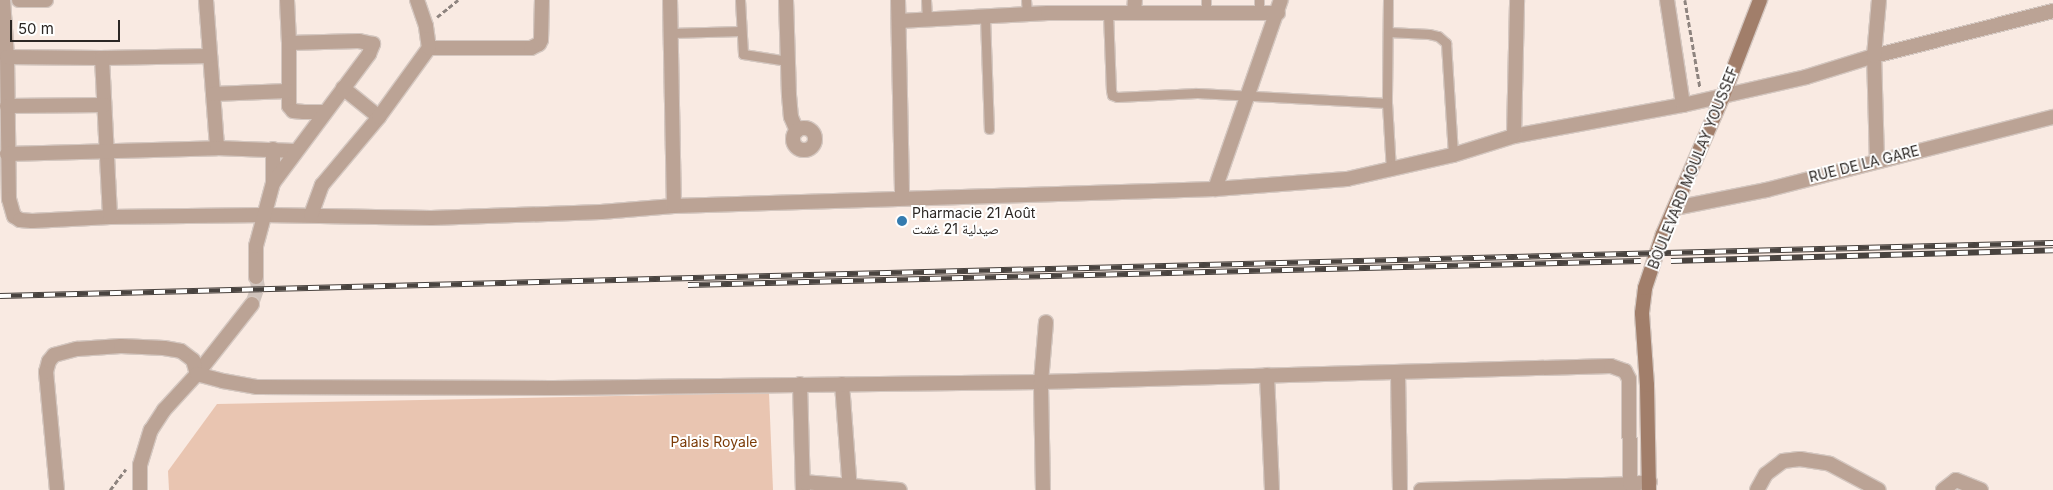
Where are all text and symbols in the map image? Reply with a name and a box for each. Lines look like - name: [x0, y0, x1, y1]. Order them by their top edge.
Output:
- scale bar: [12, 10, 122, 42]
- text: 50 m: [18, 19, 54, 38]
- street label: BOULEVARD MOULAY YOUSSEF: [1645, 64, 1741, 272]
- street label: RUE DE LA GARE: [1807, 142, 1921, 186]
- place label: Pharmacie 21 Août صيدلية 21 غشت: [912, 205, 1035, 238]
- marker: Pharmacie 21 Août صيدلية 21 غشت: [896, 215, 908, 227]
- park label: Palais Royale: [671, 434, 757, 450]

